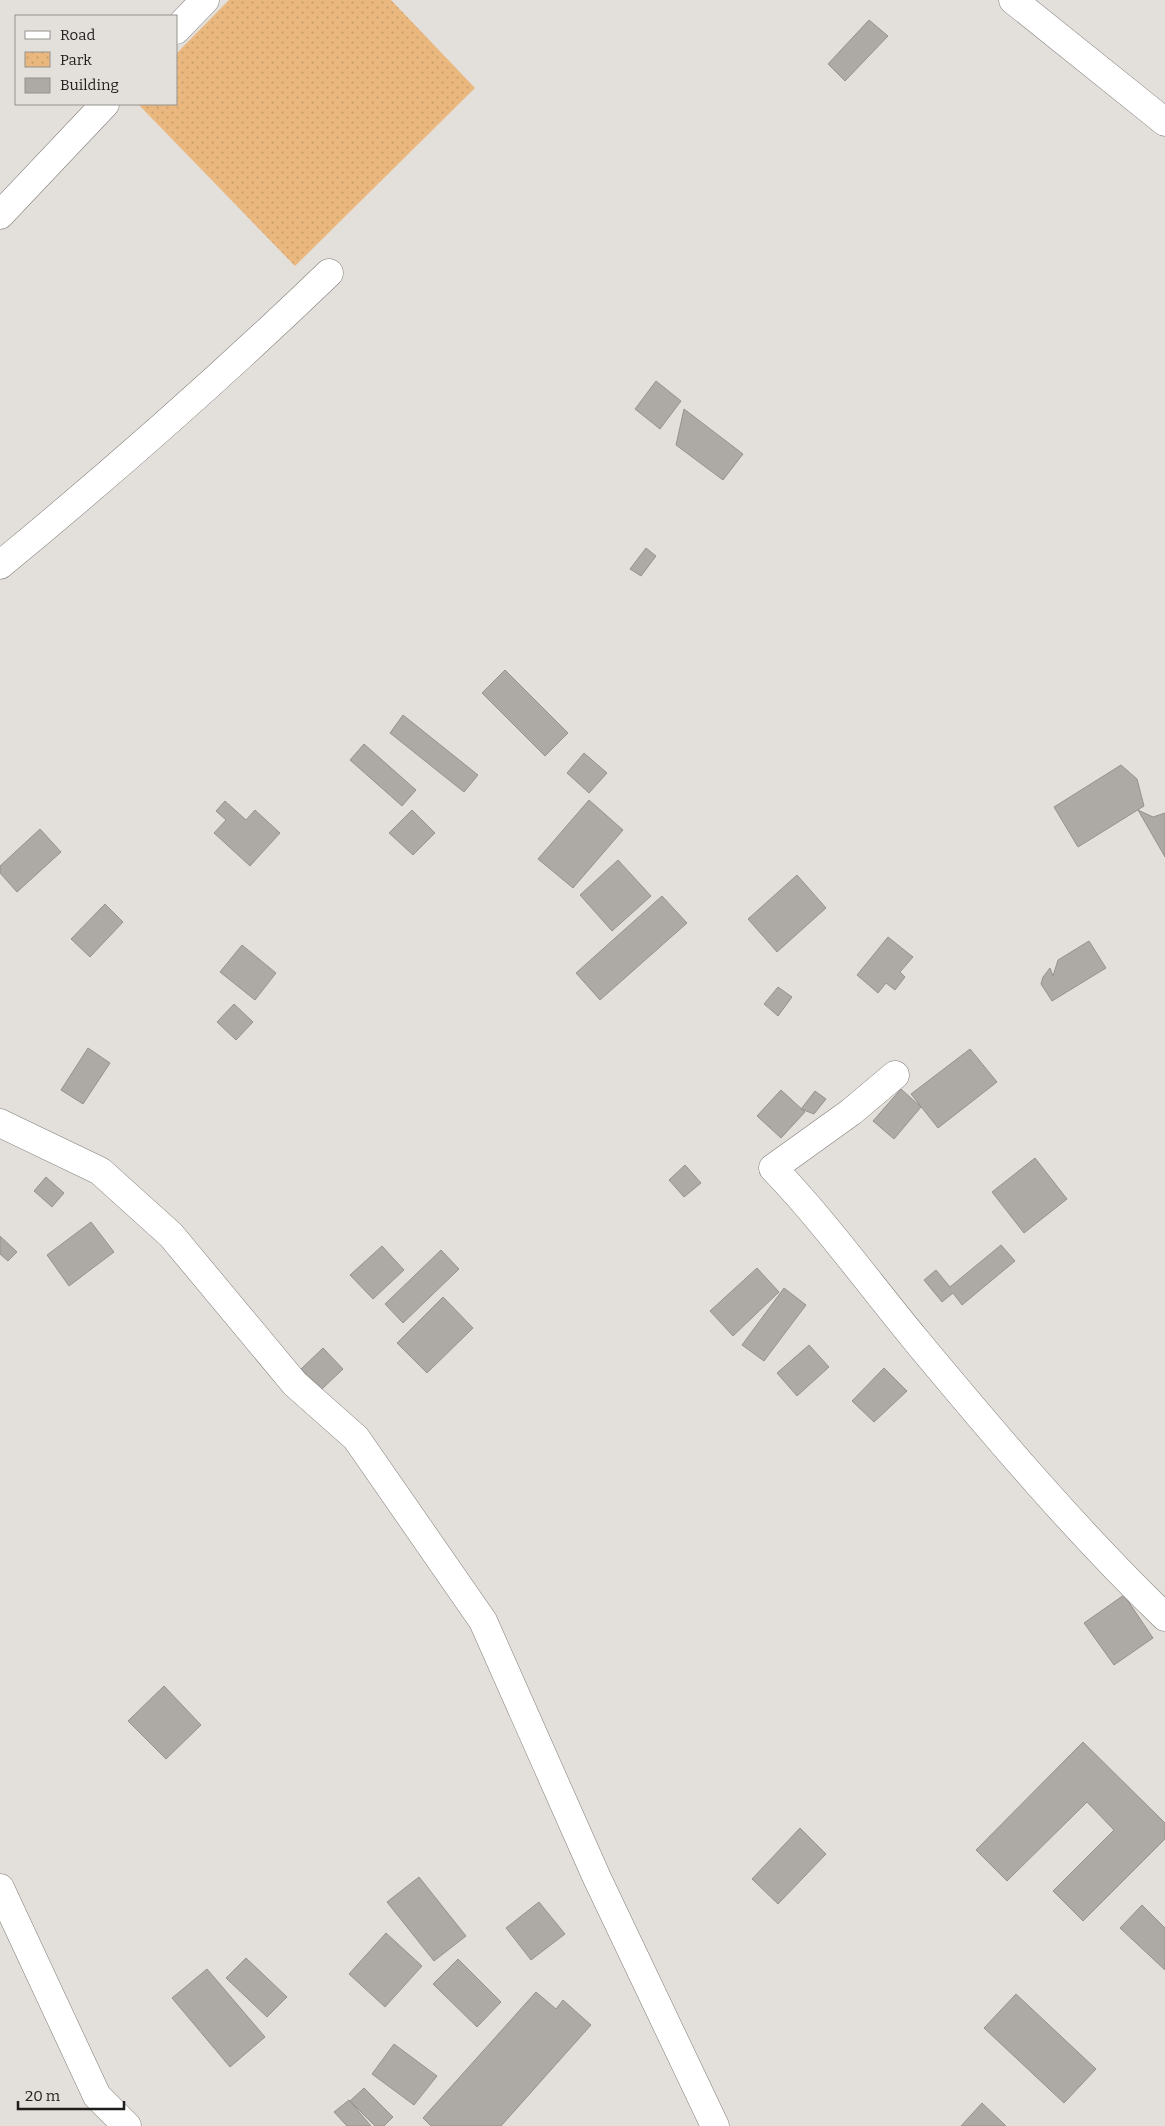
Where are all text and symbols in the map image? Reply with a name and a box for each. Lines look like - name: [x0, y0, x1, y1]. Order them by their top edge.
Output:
- legend: [15, 15, 178, 105]
- text: Road: [60, 26, 95, 44]
- text: Park: [60, 51, 92, 69]
- text: Building: [60, 76, 119, 94]
- scale bar: [18, 2078, 124, 2110]
- text: 20 m: [25, 2087, 61, 2105]

